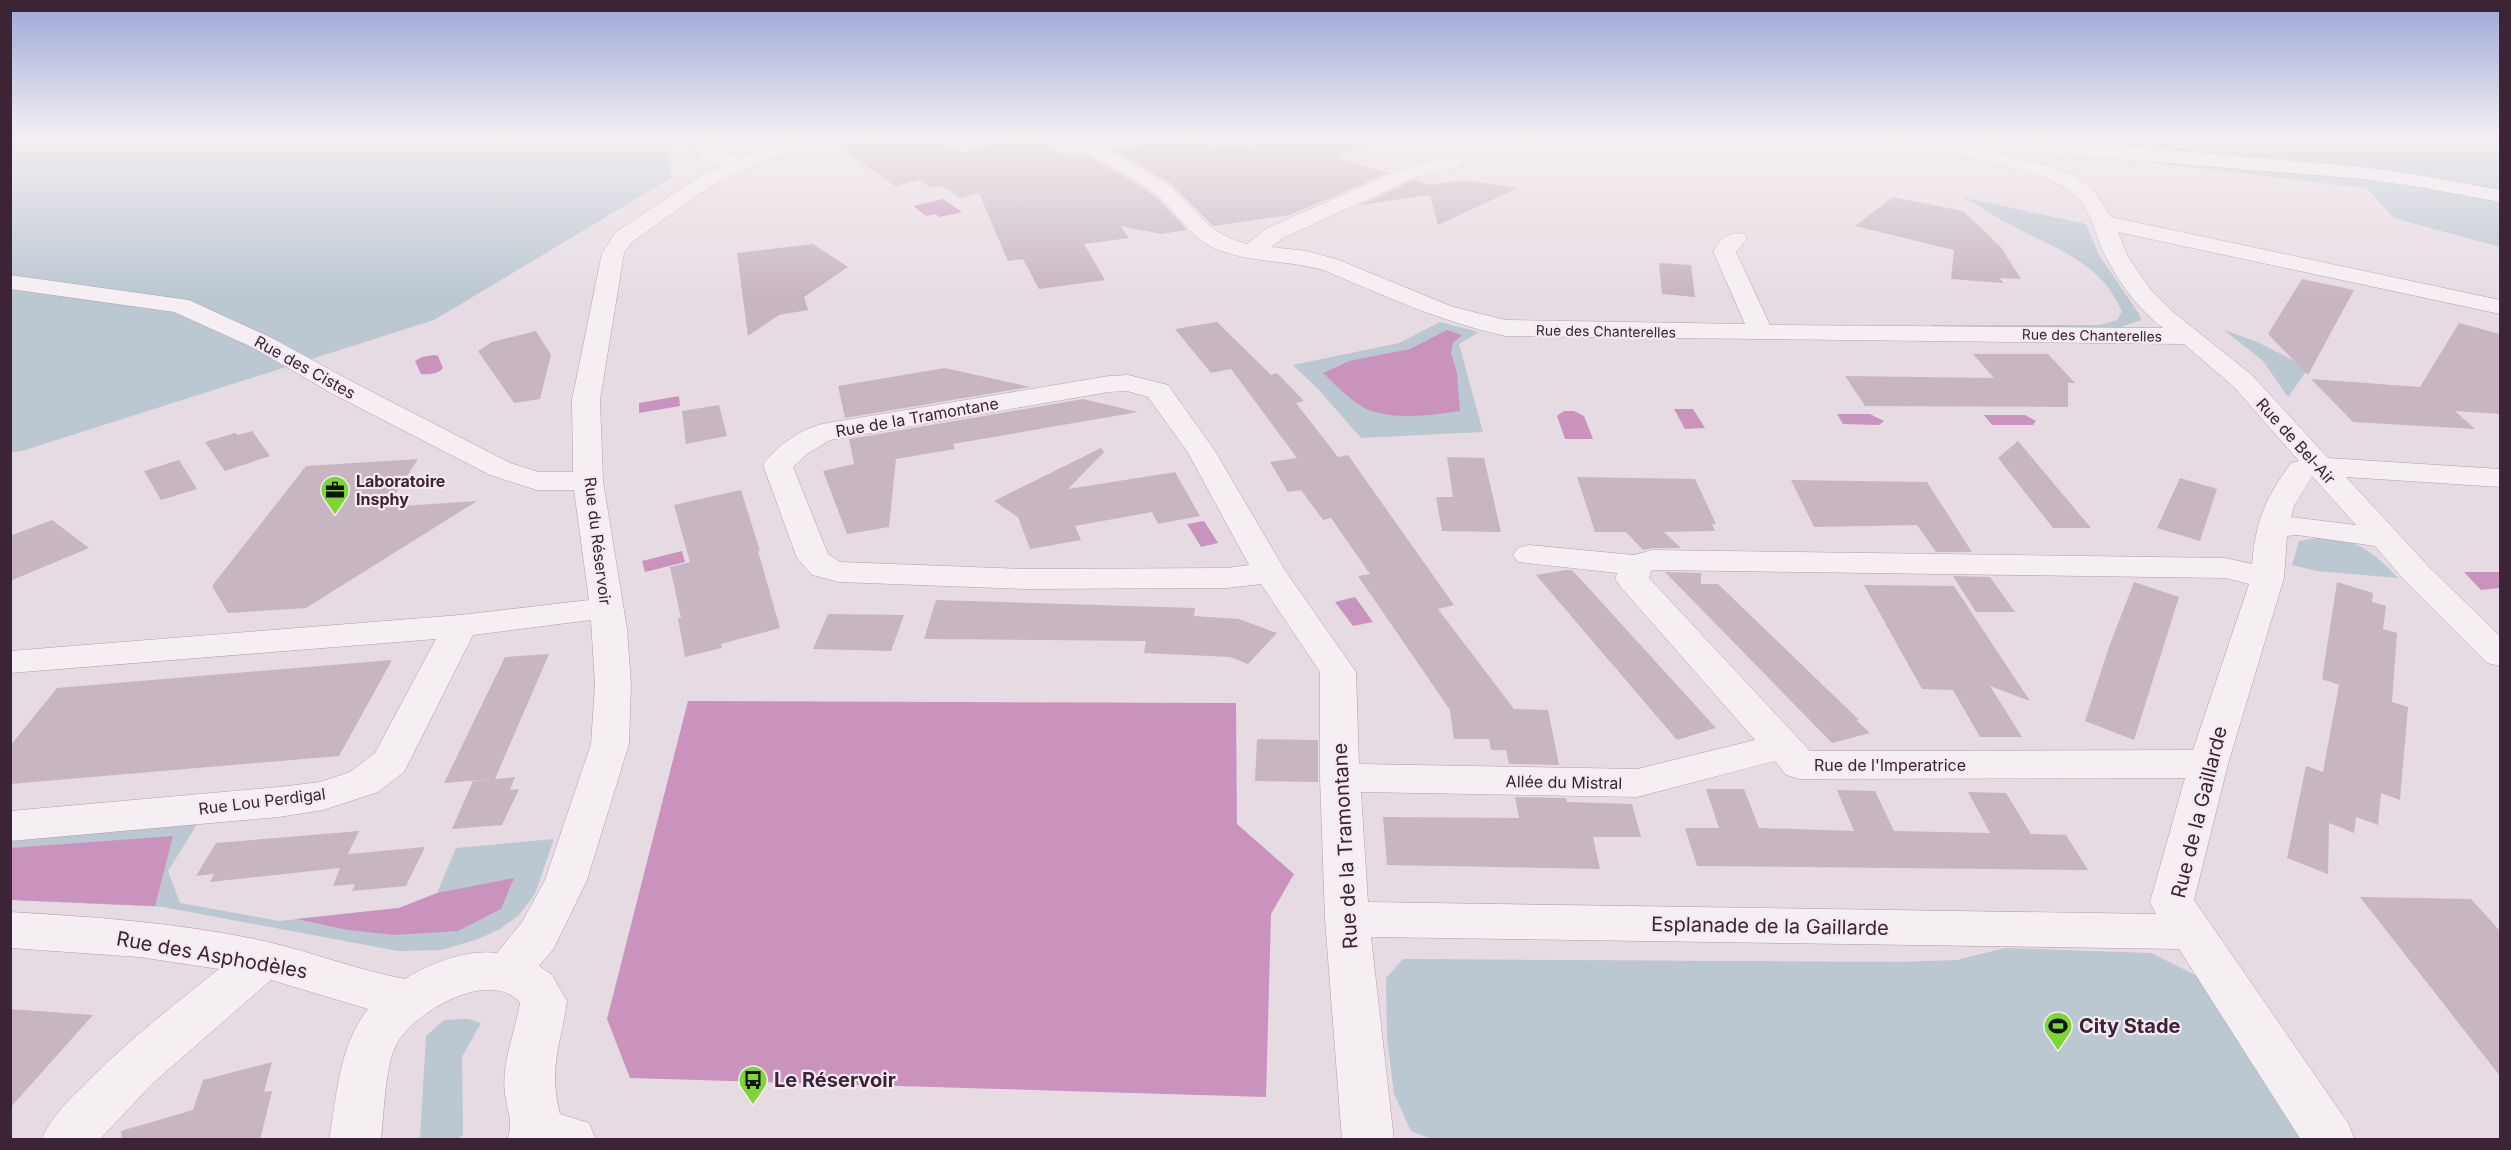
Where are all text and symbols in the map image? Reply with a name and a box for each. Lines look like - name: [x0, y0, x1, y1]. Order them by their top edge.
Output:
- street label: Rue des Chanterelles: [1536, 321, 1676, 341]
- street label: Rue des Chanterelles: [2022, 325, 2162, 345]
- street label: Rue des Cistes: [251, 331, 359, 403]
- street label: Rue de la Tramontane: [834, 393, 1000, 441]
- street label: Rue de Bel-Air: [2252, 394, 2340, 488]
- place label: Laboratoire Insphy: [356, 471, 445, 509]
- office icon: Laboratoire Insphy: [319, 474, 351, 516]
- street label: Rue du Réservoir: [580, 476, 616, 606]
- street label: Rue de la Gaillarde: [2166, 724, 2232, 900]
- street label: Rue de la Tramontane: [1328, 742, 1362, 950]
- street label: Rue de l'Imperatrice: [1814, 755, 1966, 775]
- street label: Allée du Mistral: [1506, 771, 1622, 793]
- street label: Rue Lou Perdigal: [197, 783, 327, 819]
- street label: Esplanade de la Gaillarde: [1651, 912, 1889, 940]
- street label: Rue des Asphodèles: [115, 926, 309, 984]
- sports icon: City Stade: [2042, 1010, 2074, 1052]
- place label: City Stade: [2079, 1014, 2180, 1038]
- bus stop icon: Le Réservoir: [737, 1064, 769, 1106]
- place label: Le Réservoir: [774, 1068, 896, 1092]

